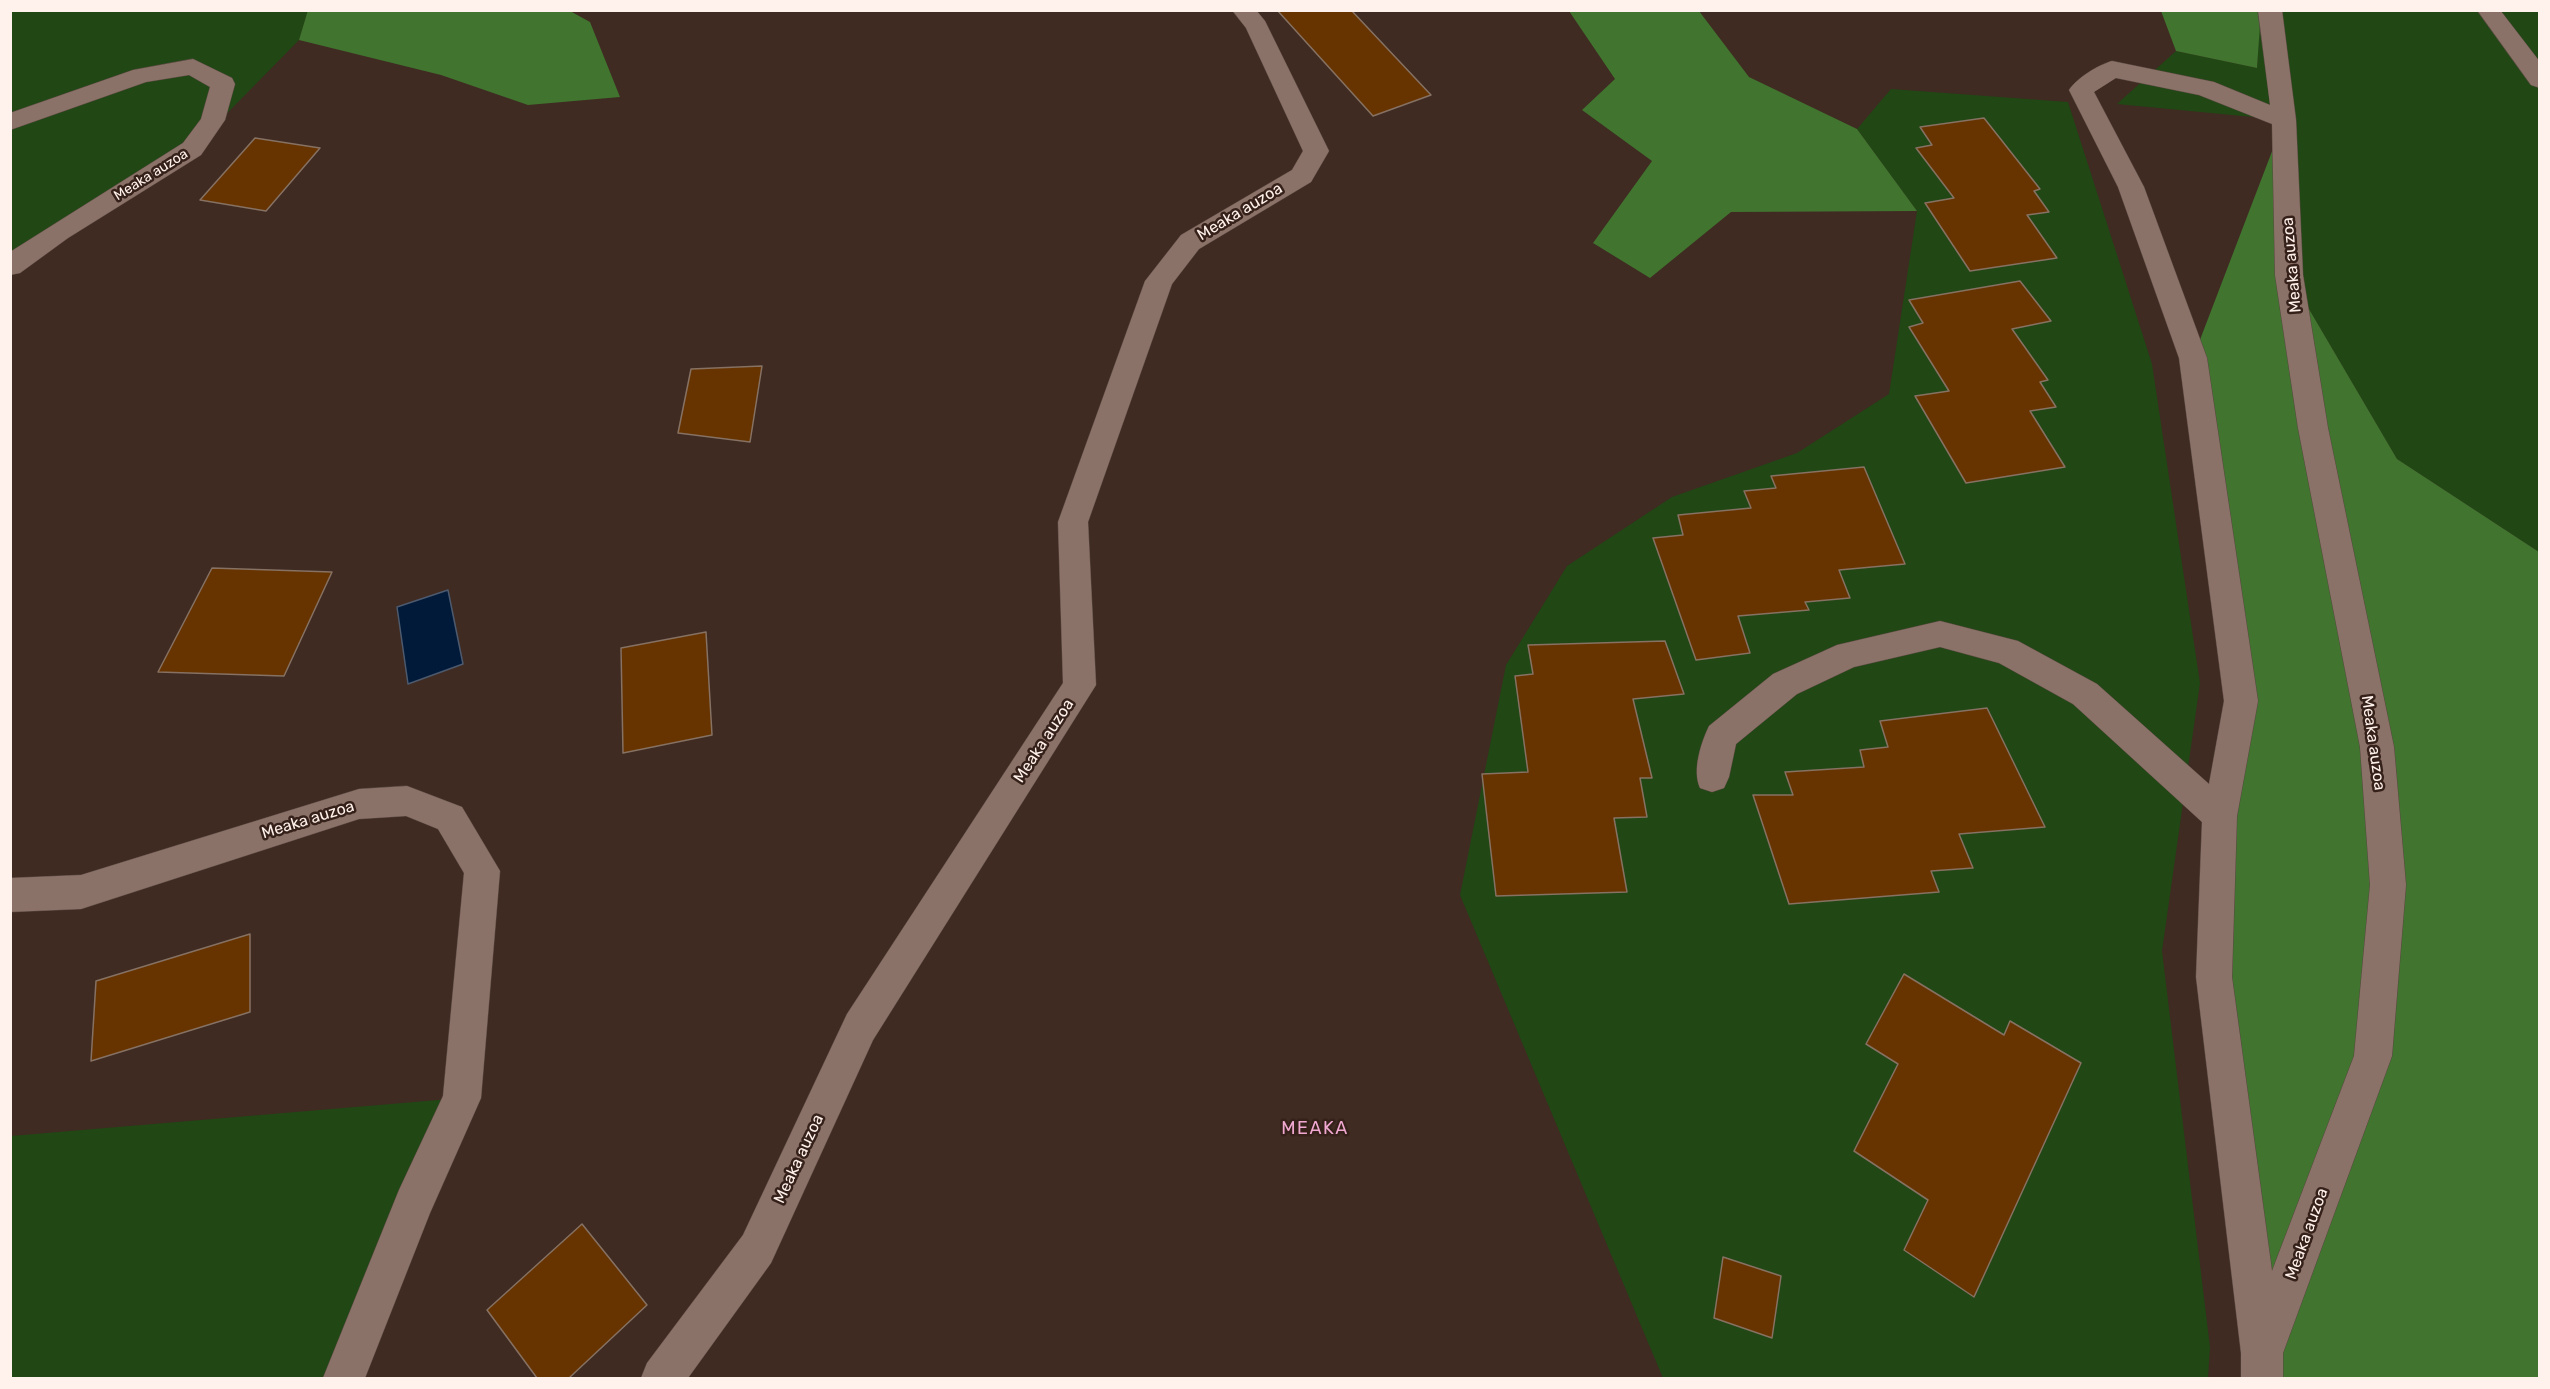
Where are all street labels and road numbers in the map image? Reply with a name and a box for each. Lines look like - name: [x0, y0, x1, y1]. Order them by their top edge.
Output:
- street label: Meaka auzoa: [111, 146, 191, 204]
- street label: Meaka auzoa: [1194, 179, 1286, 245]
- street label: Meaka auzoa: [2278, 216, 2306, 314]
- street label: Meaka auzoa: [2357, 694, 2389, 792]
- street label: Meaka auzoa: [1010, 696, 1078, 786]
- street label: Meaka auzoa: [259, 797, 357, 843]
- street label: Meaka auzoa: [770, 1112, 828, 1206]
- street label: Meaka auzoa: [2282, 1186, 2332, 1282]

